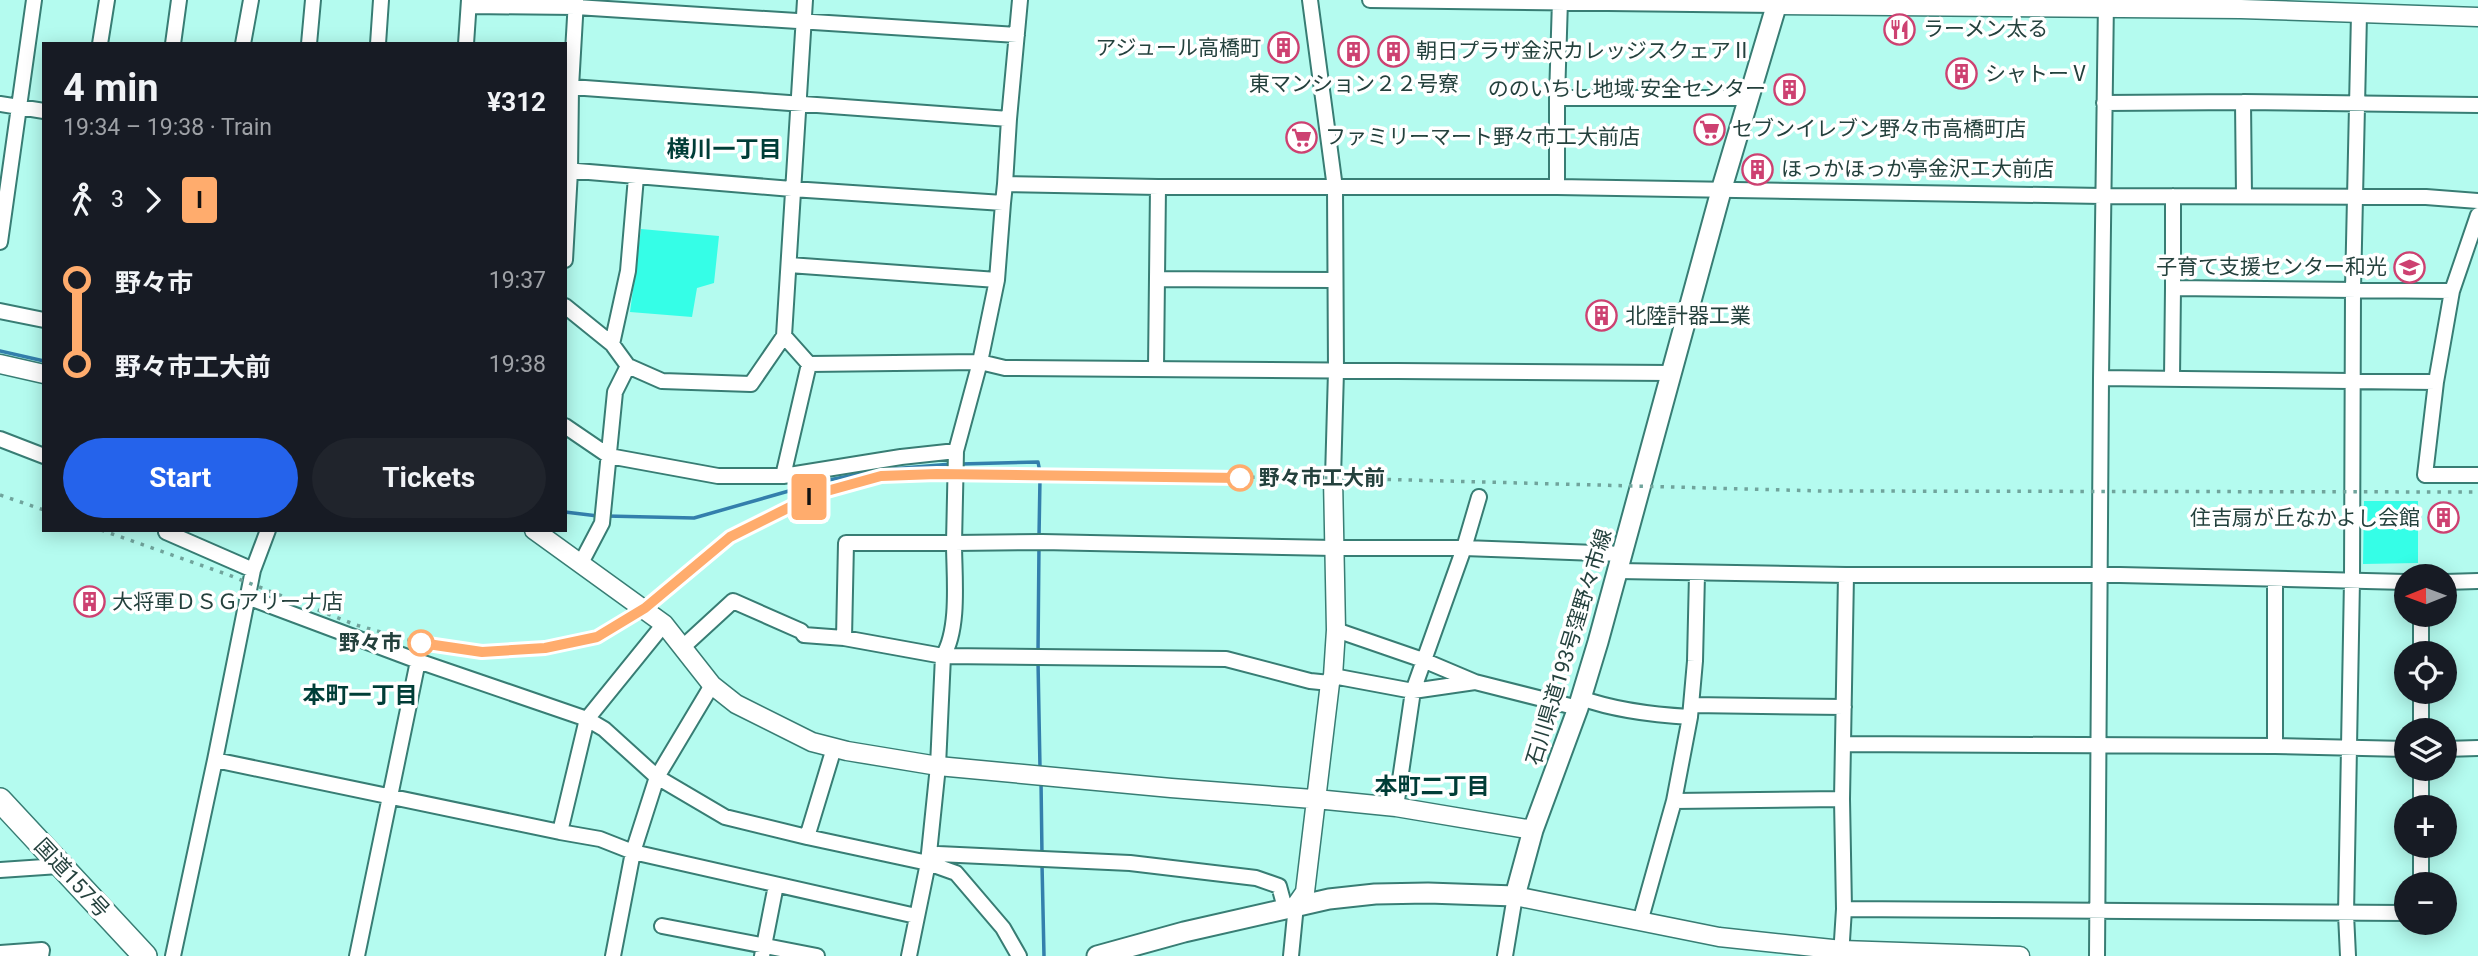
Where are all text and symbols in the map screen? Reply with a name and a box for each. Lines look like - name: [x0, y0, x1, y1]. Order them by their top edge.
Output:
- restaurant icon: ラーメン太る: [1883, 12, 1917, 46]
- place label: ラーメン太る: [1923, 17, 2048, 41]
- building icon: アジュール高橋町: [1267, 31, 1301, 65]
- building icon: 朝日プラザ金沢カレッジスクェアⅡ: [1376, 34, 1410, 68]
- building icon: 東マンション２２号寮: [1337, 35, 1371, 69]
- place label: アジュール高橋町: [1095, 36, 1261, 60]
- place label: 朝日プラザ金沢カレッジスクェアⅡ: [1416, 39, 1752, 63]
- building icon: シャトーⅤ: [1945, 57, 1979, 91]
- place label: シャトーⅤ: [1985, 62, 2090, 86]
- text: 4 min: [63, 66, 159, 110]
- place label: 東マンション２２号寮: [1249, 72, 1459, 96]
- building icon: ののいちし地域 安全センター: [1772, 72, 1806, 106]
- place label: ののいちし地域 安全センター: [1488, 77, 1766, 101]
- text: ¥312: [487, 87, 546, 117]
- supermarket icon: セブンイレブン野々市高橋町店: [1692, 112, 1726, 146]
- text: 19:34 – 19:38 · Train: [63, 114, 272, 141]
- place label: セブンイレブン野々市高橋町店: [1732, 117, 2026, 141]
- supermarket icon: ファミリーマート野々市工大前店: [1285, 120, 1319, 154]
- place label: ファミリーマート野々市工大前店: [1325, 125, 1640, 149]
- district label: 横川一丁目: [667, 136, 782, 163]
- building icon: ほっかほっか亭金沢エ大前店: [1741, 152, 1775, 186]
- place label: ほっかほっか亭金沢エ大前店: [1781, 157, 2054, 181]
- icon: walk: [63, 181, 101, 219]
- icon: forward: [134, 181, 172, 219]
- text: 3: [111, 186, 124, 213]
- text: I: [196, 186, 203, 214]
- school or university icon: 子育て支援センター和光: [2393, 250, 2427, 284]
- place label: 子育て支援センター和光: [2156, 255, 2387, 279]
- text: 19:37: [489, 267, 546, 294]
- text: 野々市: [115, 268, 193, 298]
- building icon: 北陸計器工業: [1585, 299, 1619, 333]
- place label: 北陸計器工業: [1625, 304, 1751, 328]
- text: 19:38: [489, 351, 546, 378]
- text: 野々市工大前: [115, 352, 271, 382]
- button: Start: [63, 438, 298, 518]
- button: Tickets: [312, 438, 546, 518]
- marker: 野々市工大前: [1227, 465, 1253, 491]
- place label: 野々市工大前: [1259, 466, 1385, 490]
- line badge: I: [786, 474, 832, 520]
- text: I: [805, 483, 813, 511]
- building icon: 住吉扇が丘なかよし会館: [2426, 501, 2460, 535]
- place label: 住吉扇が丘なかよし会館: [2190, 506, 2420, 530]
- street label: 石川県道193号窪野々市線: [1522, 526, 1616, 768]
- north arrow: [2394, 564, 2457, 626]
- map controls: [2394, 564, 2457, 935]
- building icon: 大将軍ＤＳＧアリーナ店: [72, 585, 106, 619]
- place label: 大将軍ＤＳＧアリーナ店: [112, 590, 343, 614]
- marker: 野々市: [408, 630, 434, 656]
- place label: 野々市: [339, 631, 402, 655]
- button: locate: [2394, 641, 2457, 704]
- district label: 本町一丁目: [303, 682, 418, 709]
- button: layers: [2394, 718, 2457, 781]
- district label: 本町二丁目: [1375, 773, 1490, 800]
- button: +: [2394, 795, 2457, 858]
- street label: 国道157号: [30, 834, 114, 922]
- button: −: [2394, 872, 2457, 935]

